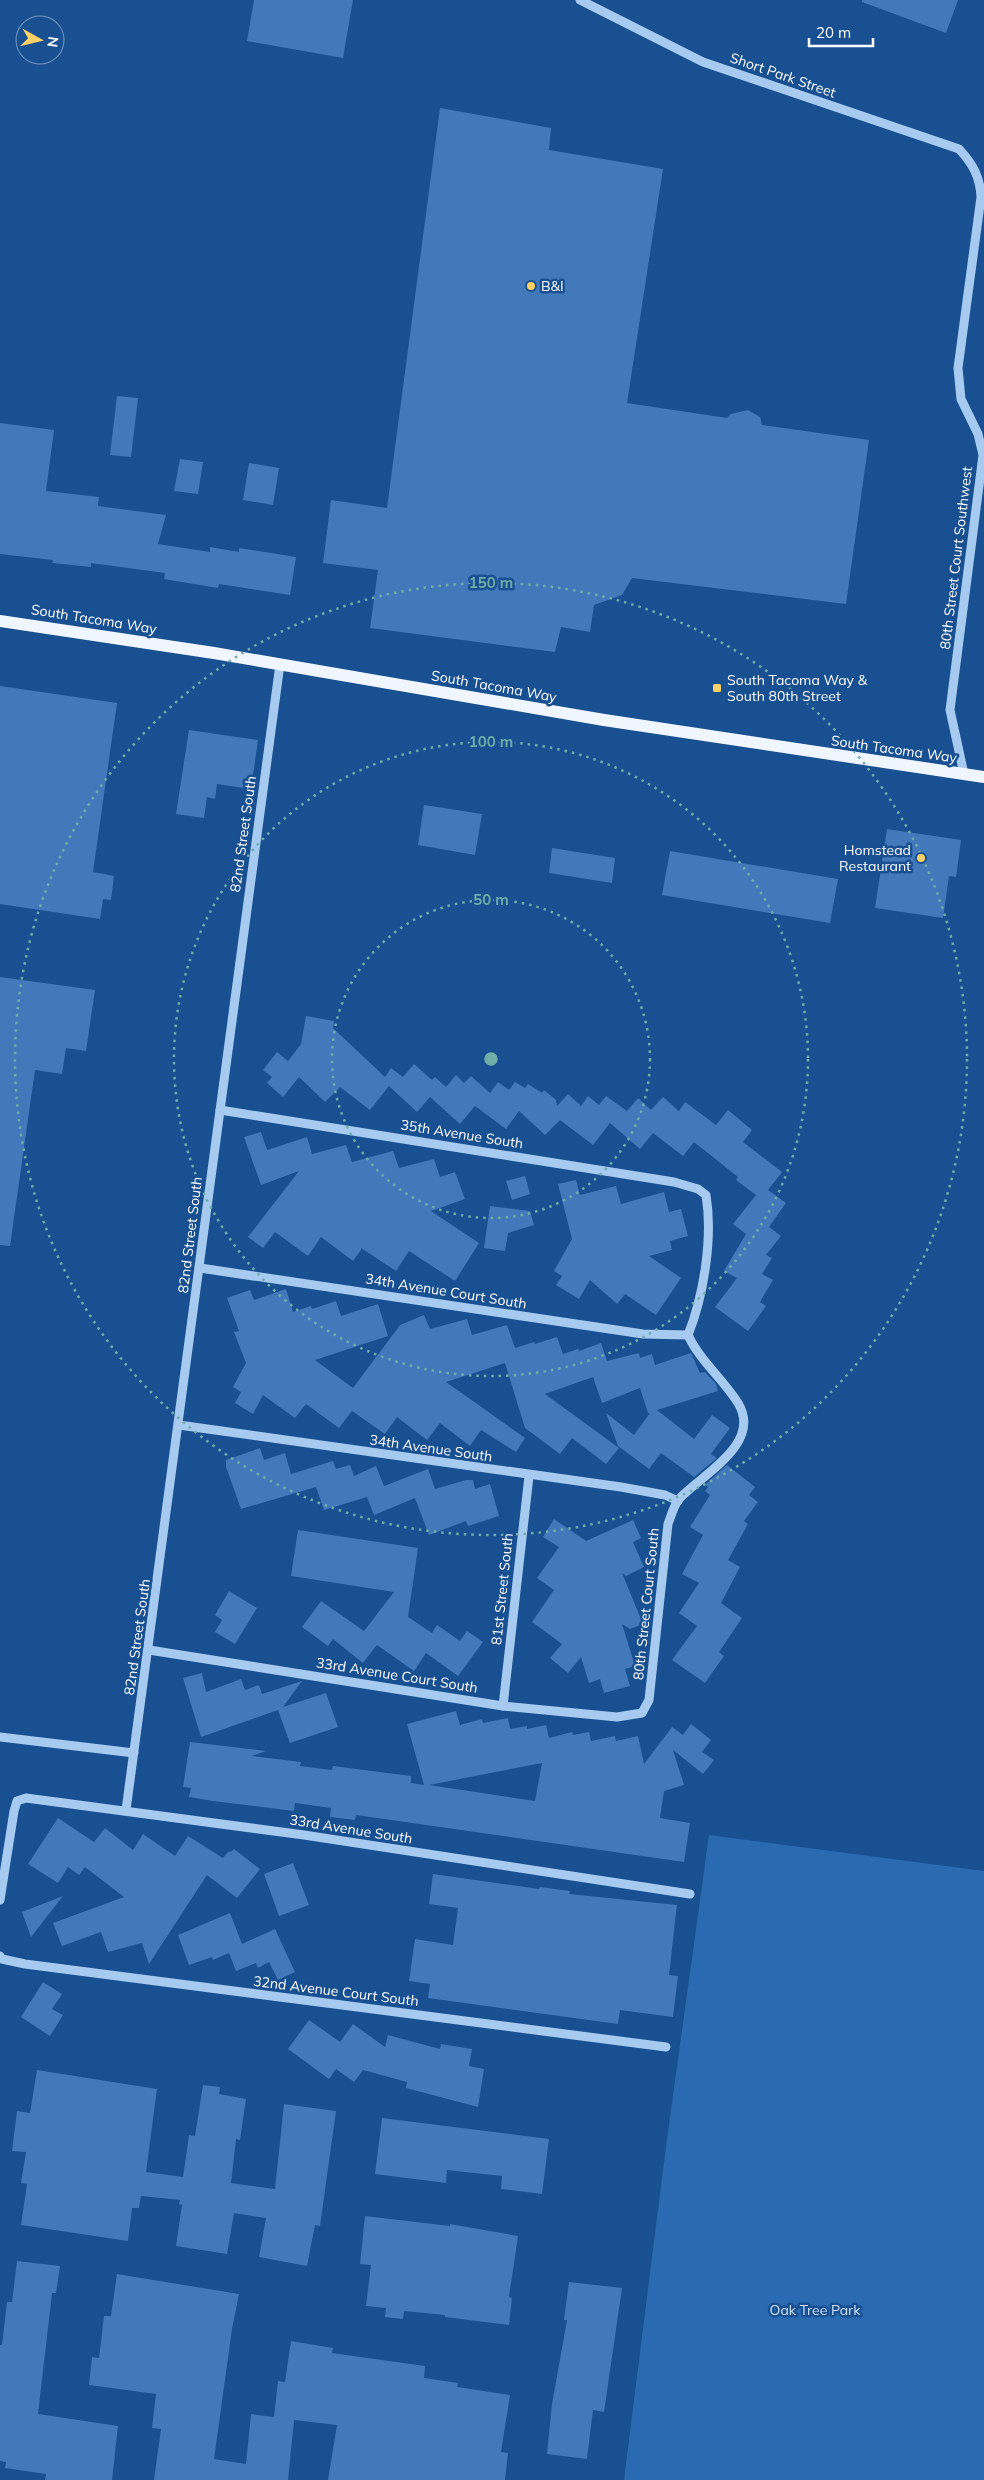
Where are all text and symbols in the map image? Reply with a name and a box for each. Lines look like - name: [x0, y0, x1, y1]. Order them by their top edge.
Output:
- north arrow: [15, 15, 65, 65]
- scale bar: [809, 15, 873, 47]
- text: 20 m: [816, 23, 851, 42]
- text: N: [43, 35, 63, 48]
- street label: Short Park Street: [728, 48, 838, 102]
- place label: B&I: [541, 277, 564, 295]
- marker: B&I: [525, 280, 537, 292]
- street label: 80th Street Court Southwest: [936, 465, 976, 651]
- text: 150 m: [469, 573, 513, 592]
- street label: South Tacoma Way: [30, 600, 159, 638]
- street label: South Tacoma Way: [430, 666, 559, 706]
- place label: South Tacoma Way & South 80th Street: [727, 671, 868, 705]
- marker: South Tacoma Way & South 80th Street: [711, 682, 723, 694]
- street label: South Tacoma Way: [830, 731, 959, 767]
- text: 100 m: [469, 732, 513, 751]
- street label: 82nd Street South: [226, 775, 260, 893]
- place label: Homstead Restaurant: [839, 841, 911, 875]
- marker: Homstead Restaurant: [915, 852, 927, 864]
- text: 50 m: [473, 890, 509, 909]
- centre of rings: [482, 1050, 500, 1068]
- street label: 35th Avenue South: [399, 1115, 525, 1153]
- street label: 82nd Street South: [174, 1176, 206, 1294]
- street label: 34th Avenue Court South: [364, 1269, 528, 1313]
- street label: 34th Avenue South: [368, 1430, 494, 1466]
- street label: 80th Street Court South: [629, 1527, 663, 1681]
- street label: 81st Street South: [487, 1532, 517, 1646]
- street label: 82nd Street South: [120, 1578, 154, 1696]
- street label: 33rd Avenue Court South: [315, 1653, 479, 1697]
- street label: 33rd Avenue South: [288, 1810, 414, 1848]
- street label: 32nd Avenue Court South: [252, 1972, 420, 2010]
- park label: Oak Tree Park: [770, 2301, 861, 2319]

